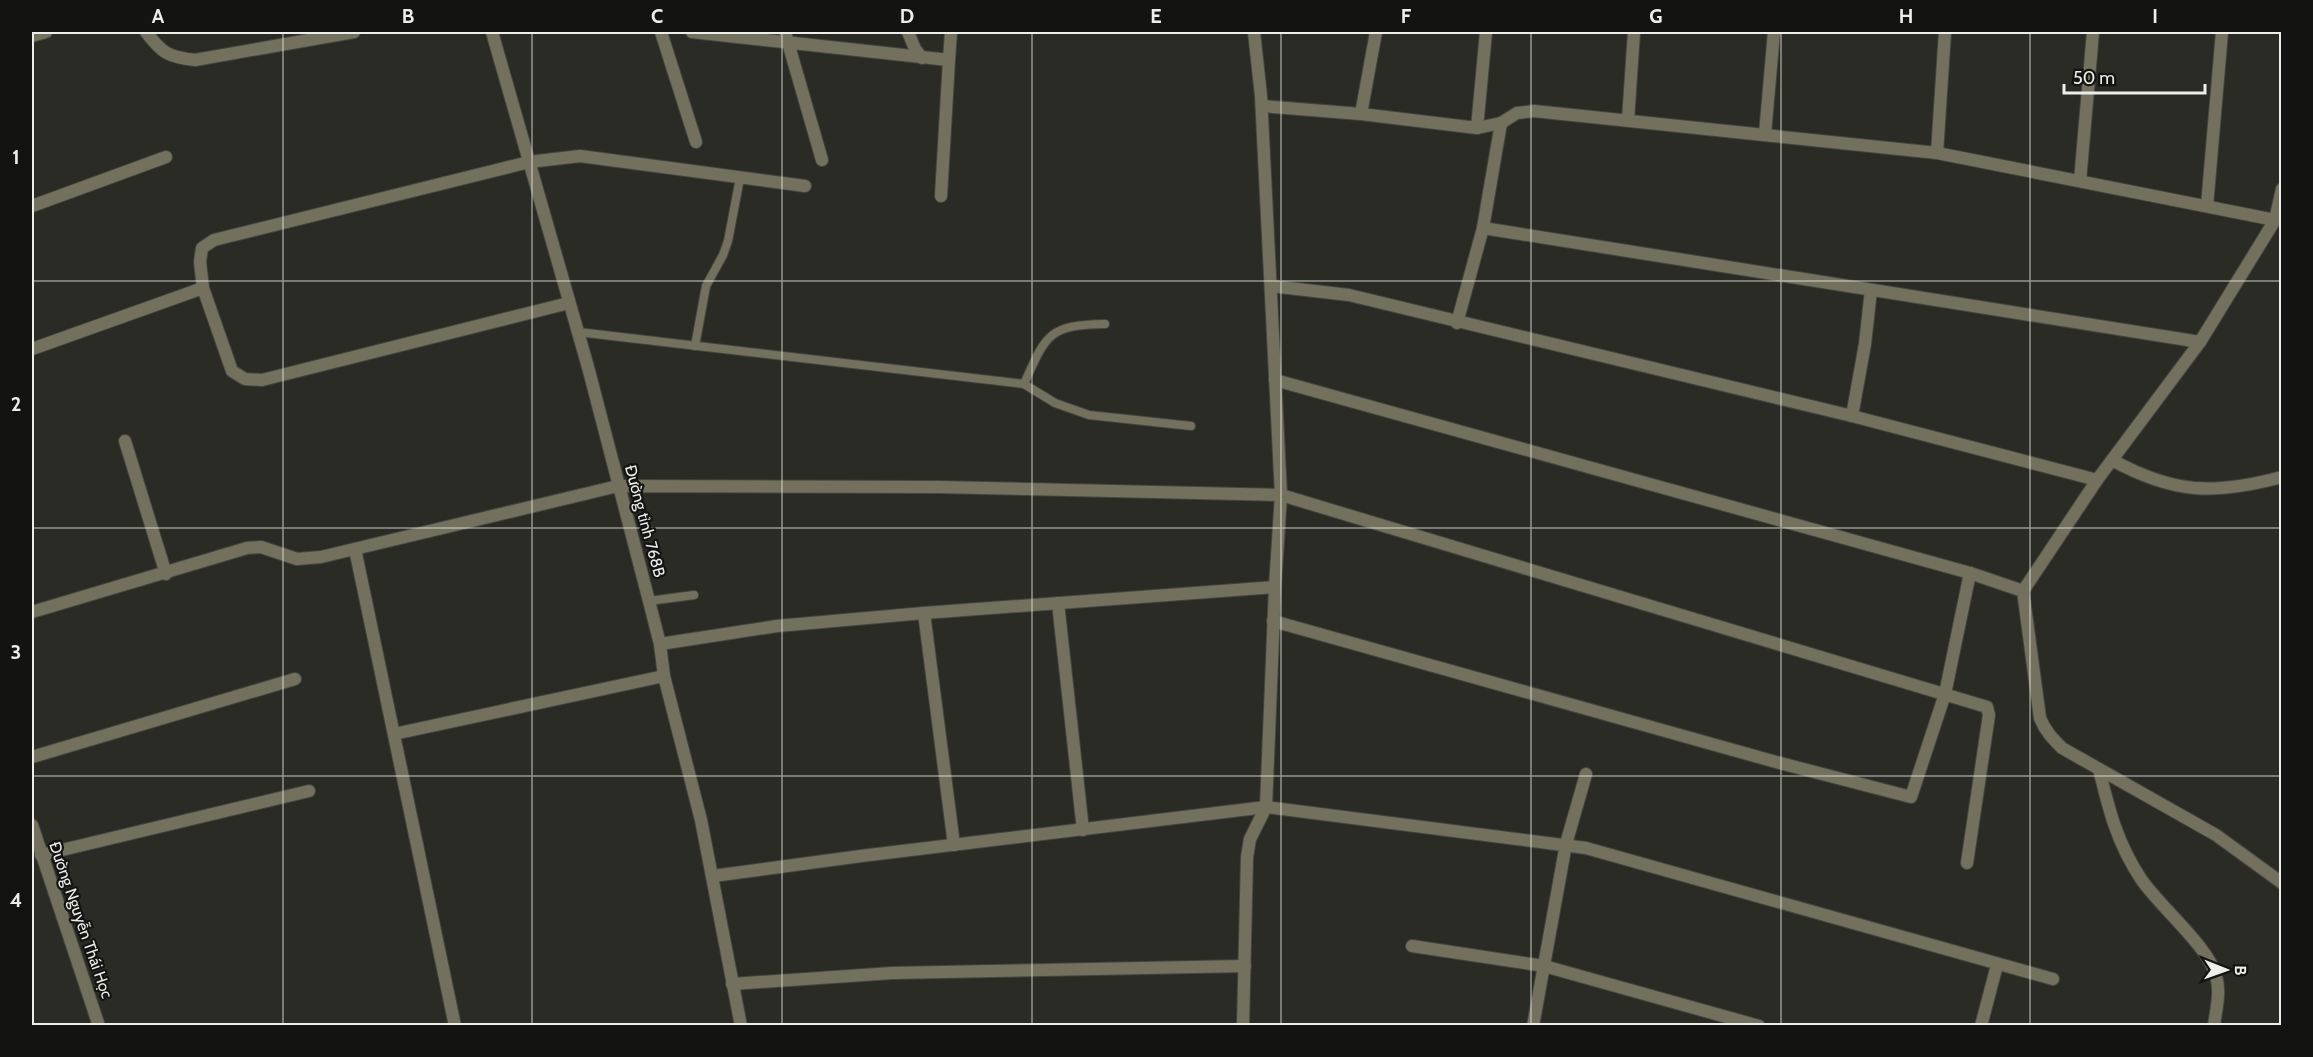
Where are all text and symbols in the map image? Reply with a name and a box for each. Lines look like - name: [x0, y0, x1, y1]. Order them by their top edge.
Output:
- text: A: [152, 4, 165, 28]
- text: B: [402, 4, 414, 28]
- text: C: [651, 4, 663, 28]
- text: D: [900, 4, 914, 28]
- text: E: [1150, 4, 1162, 28]
- text: F: [1401, 4, 1412, 28]
- text: G: [1649, 4, 1663, 28]
- text: H: [1899, 4, 1913, 28]
- text: I: [2152, 4, 2158, 28]
- scale bar: [2064, 57, 2205, 95]
- text: 50 m: [2073, 67, 2115, 89]
- text: 1: [12, 145, 20, 169]
- text: 2: [11, 392, 21, 416]
- street label: Đường tỉnh 768B: [621, 463, 669, 580]
- text: 3: [11, 640, 21, 664]
- street label: Đường Nguyễn Thái Học: [45, 839, 117, 1001]
- text: 4: [10, 888, 22, 912]
- north arrow: [2196, 940, 2256, 1000]
- text: B: [2231, 965, 2250, 975]

